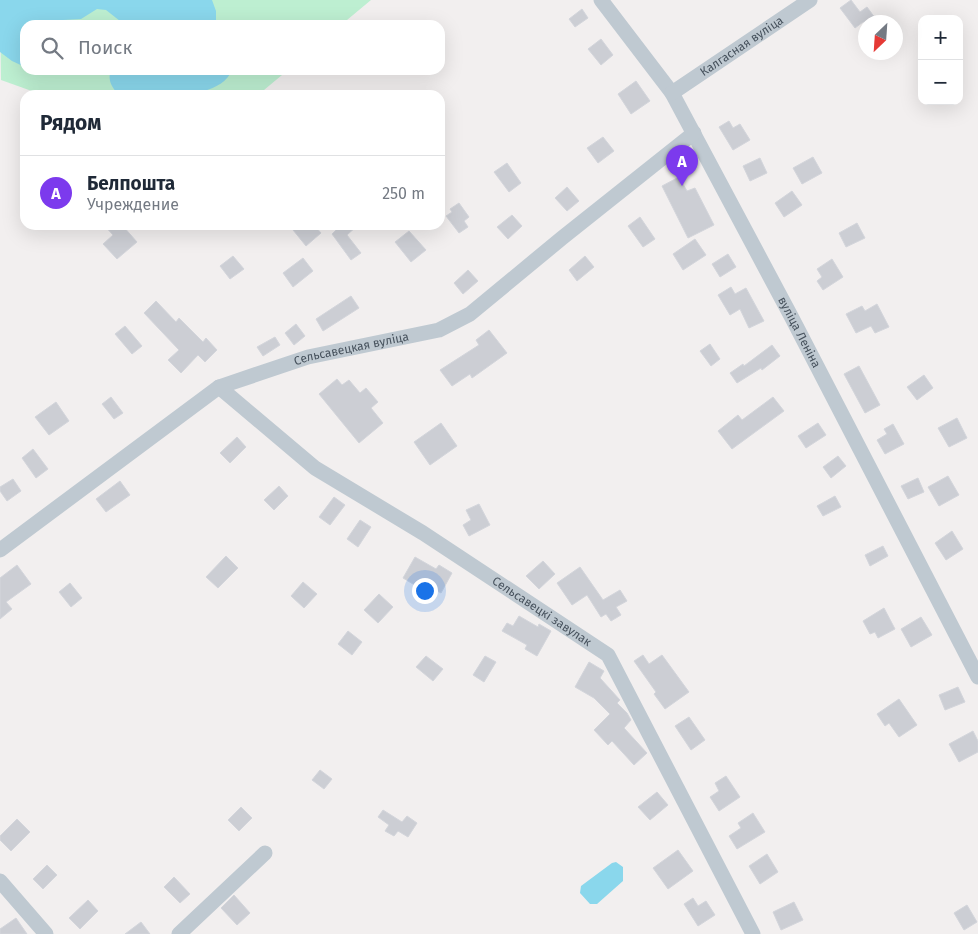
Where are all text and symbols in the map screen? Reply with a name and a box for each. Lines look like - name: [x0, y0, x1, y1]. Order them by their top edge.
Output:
- street label: Калгасная вуліца: [697, 13, 786, 79]
- north arrow: [858, 15, 903, 60]
- map controls: [918, 15, 963, 105]
- button: +: [918, 15, 963, 60]
- search box: [20, 20, 445, 75]
- icon: search: [38, 34, 66, 62]
- text: Поиск: [78, 36, 132, 59]
- button: −: [918, 60, 963, 105]
- text: Рядом: [40, 110, 101, 136]
- pin: A: [666, 145, 698, 186]
- text: Белпошта: [87, 172, 175, 195]
- text: A: [51, 184, 61, 203]
- text: 250 m: [382, 184, 425, 203]
- text: Учреждение: [87, 195, 179, 214]
- street label: вуліца Леніна: [775, 294, 824, 370]
- street label: Сельсавецкая вуліца: [292, 329, 410, 368]
- street label: Сельсавецкі завулак: [490, 574, 595, 650]
- your location: [412, 578, 438, 604]

